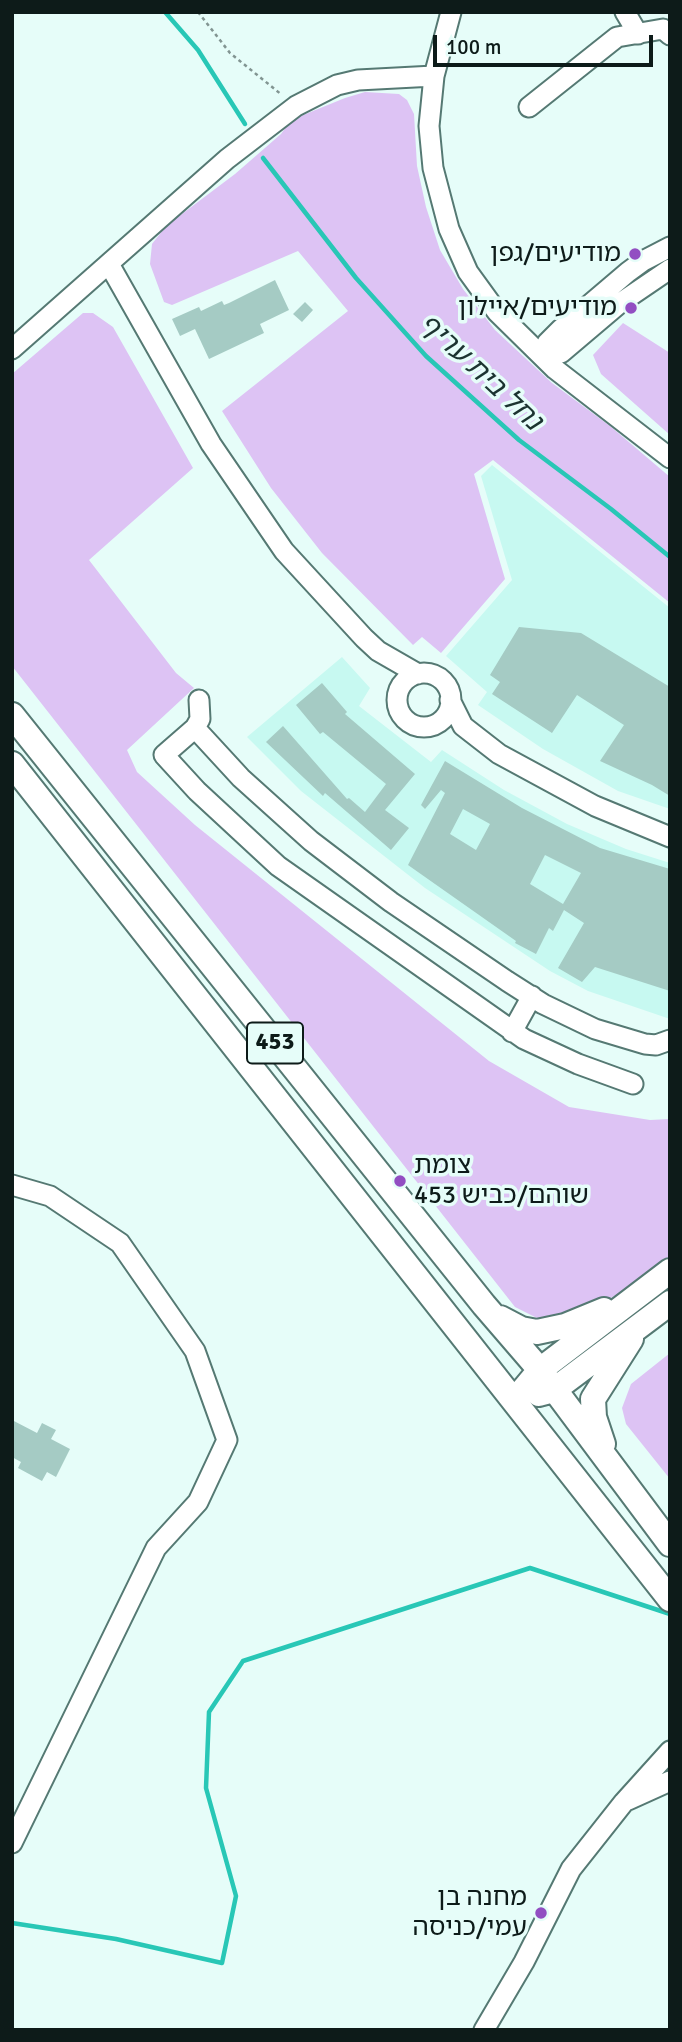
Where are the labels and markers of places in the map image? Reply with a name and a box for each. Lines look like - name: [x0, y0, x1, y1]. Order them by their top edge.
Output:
- place label: מודיעים/גפן: [490, 238, 621, 270]
- marker: מודיעים/גפן: [627, 246, 643, 262]
- place label: מודיעים/איילון: [458, 292, 617, 324]
- marker: מודיעים/איילון: [623, 300, 639, 316]
- place label: צומת שוהם/כביש 453: [414, 1150, 589, 1212]
- marker: צומת שוהם/כביש 453: [392, 1173, 408, 1189]
- place label: מחנה בן עמי/כניסה: [412, 1882, 527, 1944]
- marker: מחנה בן עמי/כניסה: [533, 1905, 549, 1921]

